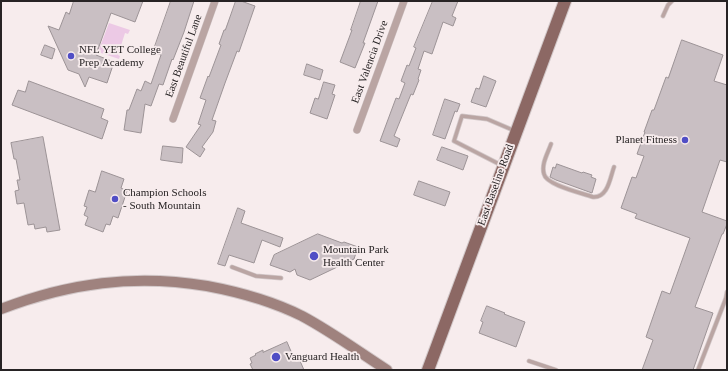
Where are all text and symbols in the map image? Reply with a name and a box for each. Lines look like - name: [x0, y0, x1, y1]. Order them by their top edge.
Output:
- street label: East Beautiful Lane: [163, 13, 205, 99]
- street label: East Valencia Drive: [349, 19, 391, 105]
- place label: NFL YET College Prep Academy: [79, 43, 161, 69]
- marker: NFL YET College Prep Academy: [66, 51, 76, 61]
- place label: Planet Fitness: [616, 133, 677, 147]
- marker: Planet Fitness: [680, 135, 690, 145]
- street label: East Baseline Road: [475, 143, 517, 227]
- place label: Champion Schools - South Mountain: [123, 186, 206, 212]
- marker: Champion Schools - South Mountain: [110, 194, 120, 204]
- place label: Mountain Park Health Center: [323, 243, 389, 269]
- marker: Mountain Park Health Center: [308, 250, 320, 262]
- place label: Vanguard Health: [285, 350, 359, 364]
- marker: Vanguard Health: [270, 351, 282, 363]

